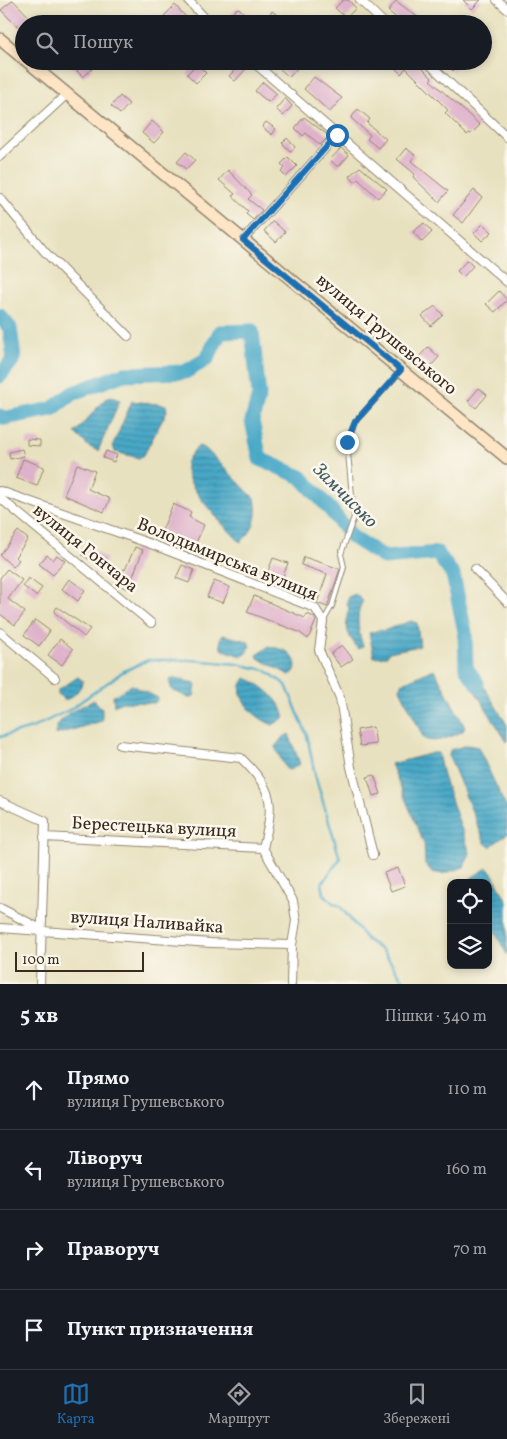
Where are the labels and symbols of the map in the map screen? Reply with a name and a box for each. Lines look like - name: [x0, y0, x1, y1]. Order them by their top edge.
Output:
- route start: [326, 124, 349, 147]
- street label: вулиця Грушевського: [310, 268, 462, 402]
- route end: [336, 431, 359, 454]
- water label: Замчисько: [306, 457, 383, 534]
- street label: вулиця Гончара: [27, 499, 143, 599]
- street label: Володимирська вулиця: [133, 512, 321, 608]
- street label: Берестецька вулиця: [71, 811, 237, 845]
- street label: вулиця Наливайка: [70, 905, 224, 941]
- scale bar: [15, 949, 144, 972]

